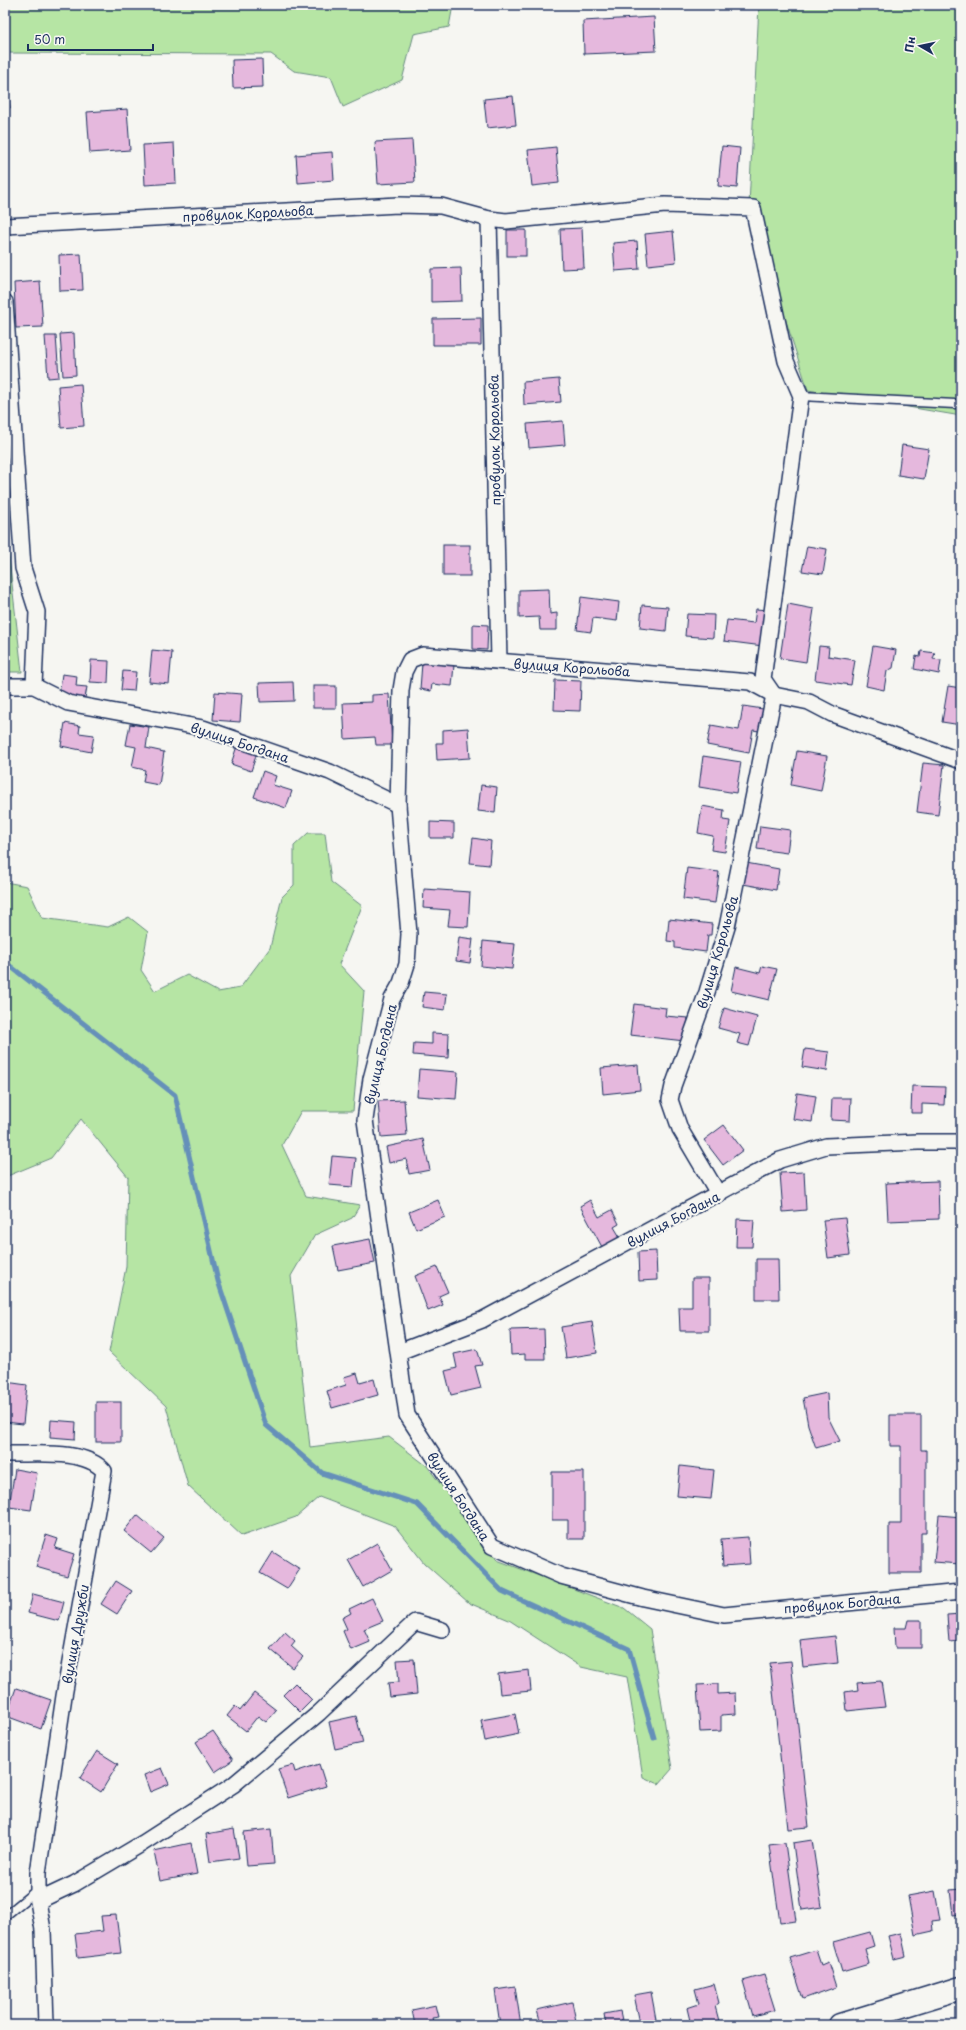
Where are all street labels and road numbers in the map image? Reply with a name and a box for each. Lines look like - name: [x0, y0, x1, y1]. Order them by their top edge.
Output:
- street label: провулок Корольова: [182, 200, 315, 226]
- street label: провулок Корольова: [483, 373, 505, 506]
- street label: вулиця Корольова: [513, 653, 632, 681]
- street label: вулиця Богдана: [188, 717, 292, 767]
- street label: вулиця Корольова: [692, 892, 742, 1011]
- street label: вулиця Богдана: [359, 1001, 401, 1106]
- street label: вулиця Богдана: [623, 1186, 723, 1251]
- street label: вулиця Богдана: [423, 1448, 495, 1545]
- street label: вулиця Дружби: [57, 1583, 93, 1685]
- street label: провулок Богдана: [783, 1588, 902, 1618]

